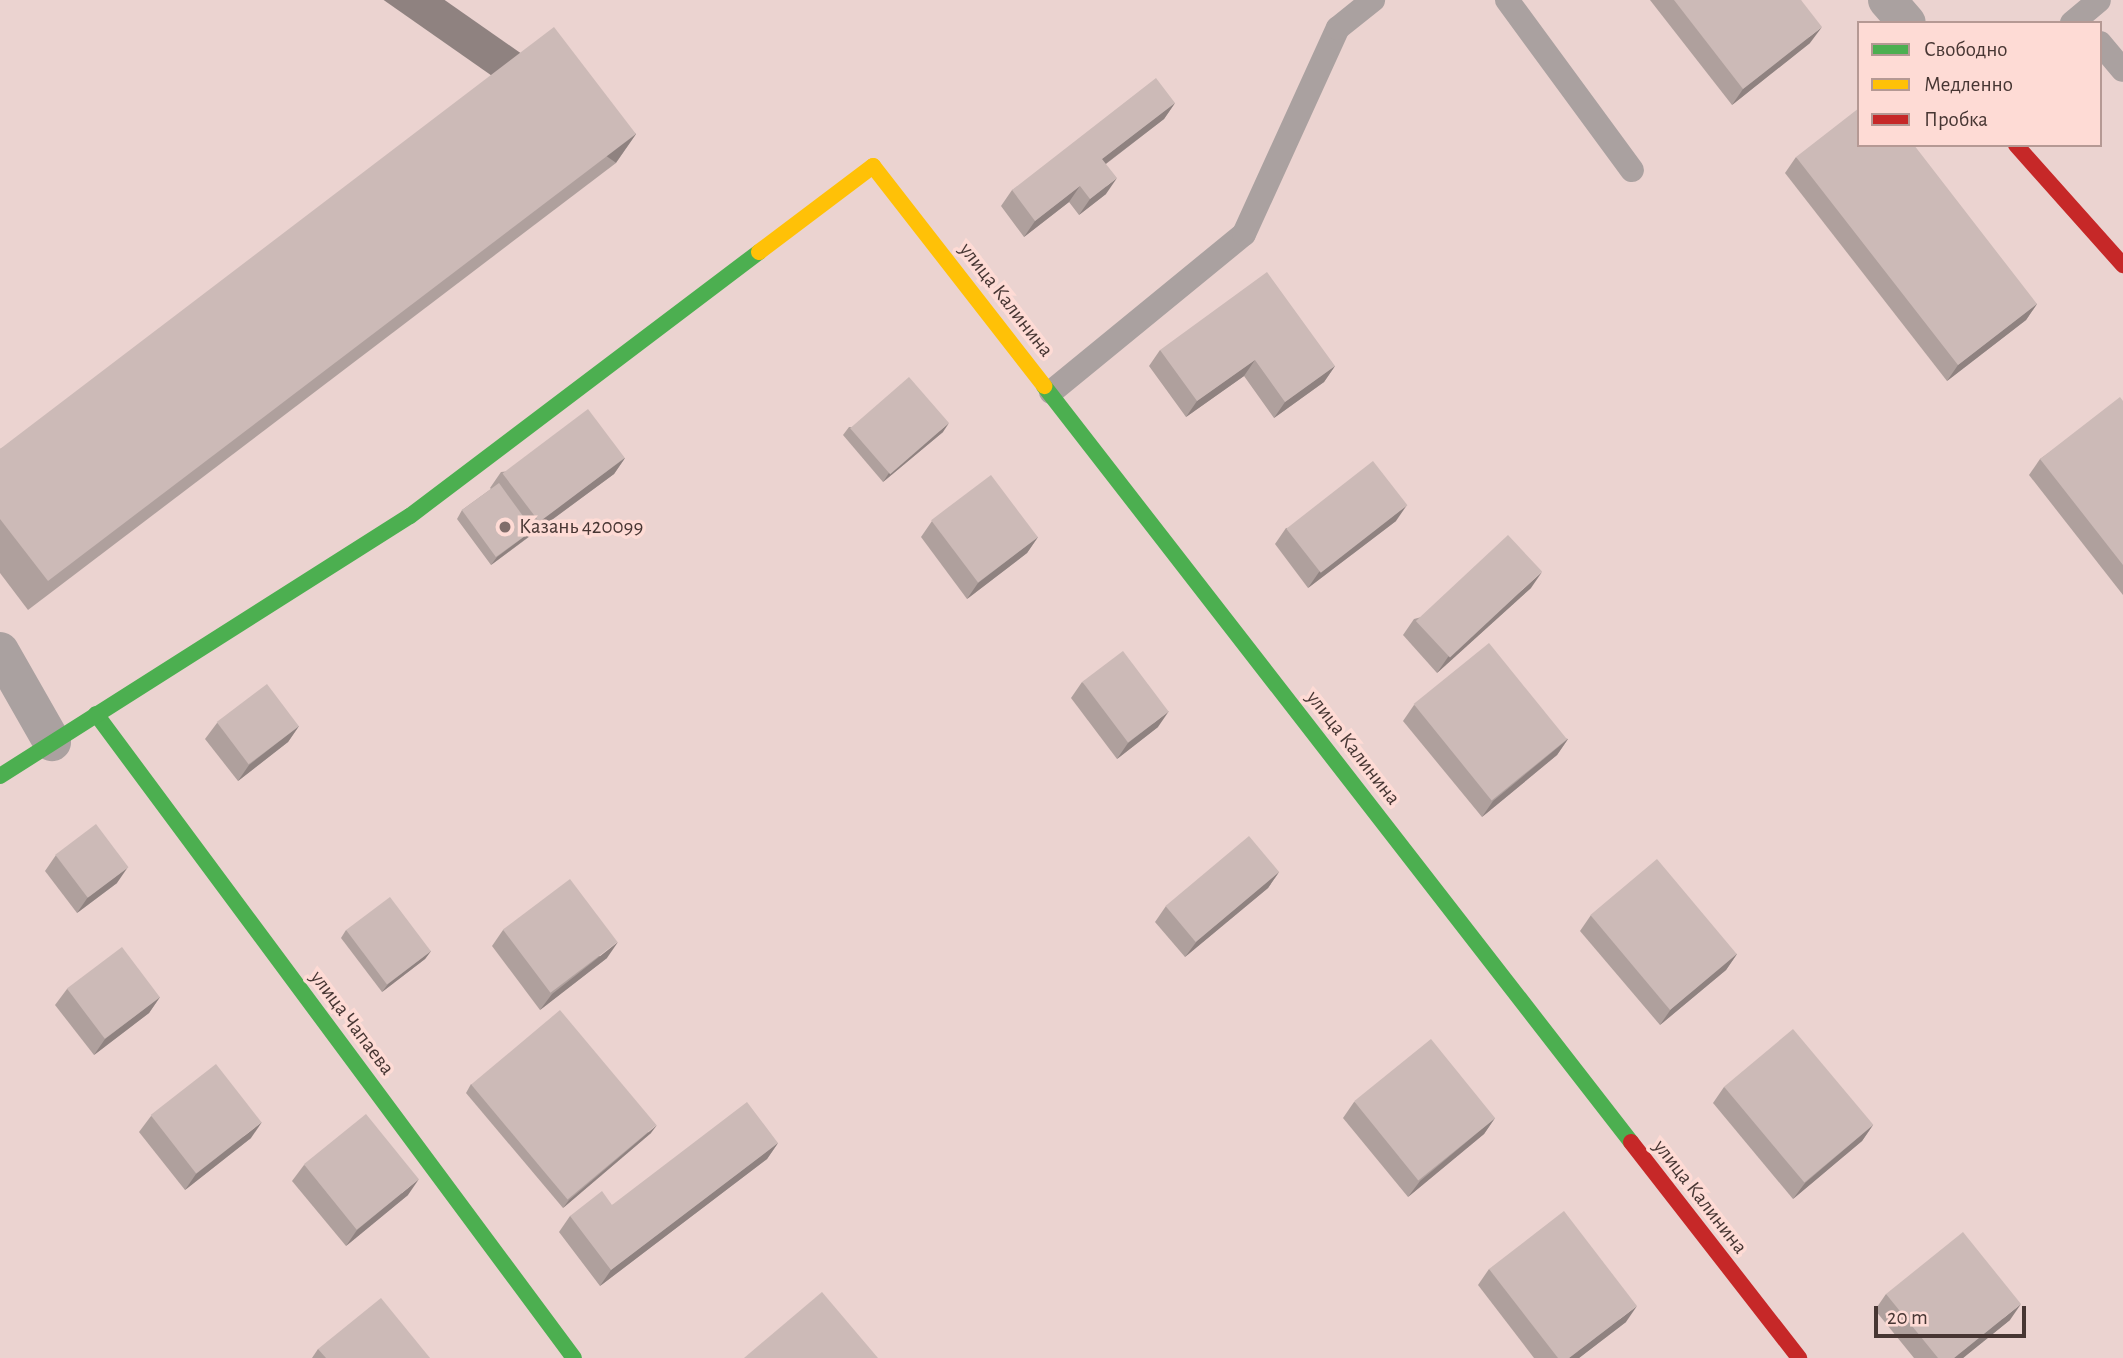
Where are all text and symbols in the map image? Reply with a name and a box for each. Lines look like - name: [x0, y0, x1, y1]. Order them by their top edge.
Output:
- legend: [1857, 21, 2102, 147]
- text: Свободно: [1924, 39, 2008, 60]
- text: Медленно: [1924, 74, 2013, 95]
- text: Пробка: [1924, 109, 1988, 130]
- street label: улица Калинина: [953, 238, 1059, 362]
- place label: Казань 420099: [519, 514, 643, 540]
- marker: Казань 420099: [497, 519, 513, 535]
- street label: улица Калинина: [1300, 686, 1406, 810]
- street label: улица Чапаева: [305, 966, 399, 1080]
- street label: улица Калинина: [1647, 1135, 1753, 1259]
- scale bar: [1878, 1292, 2030, 1336]
- text: 20 m: [1887, 1307, 1928, 1328]

